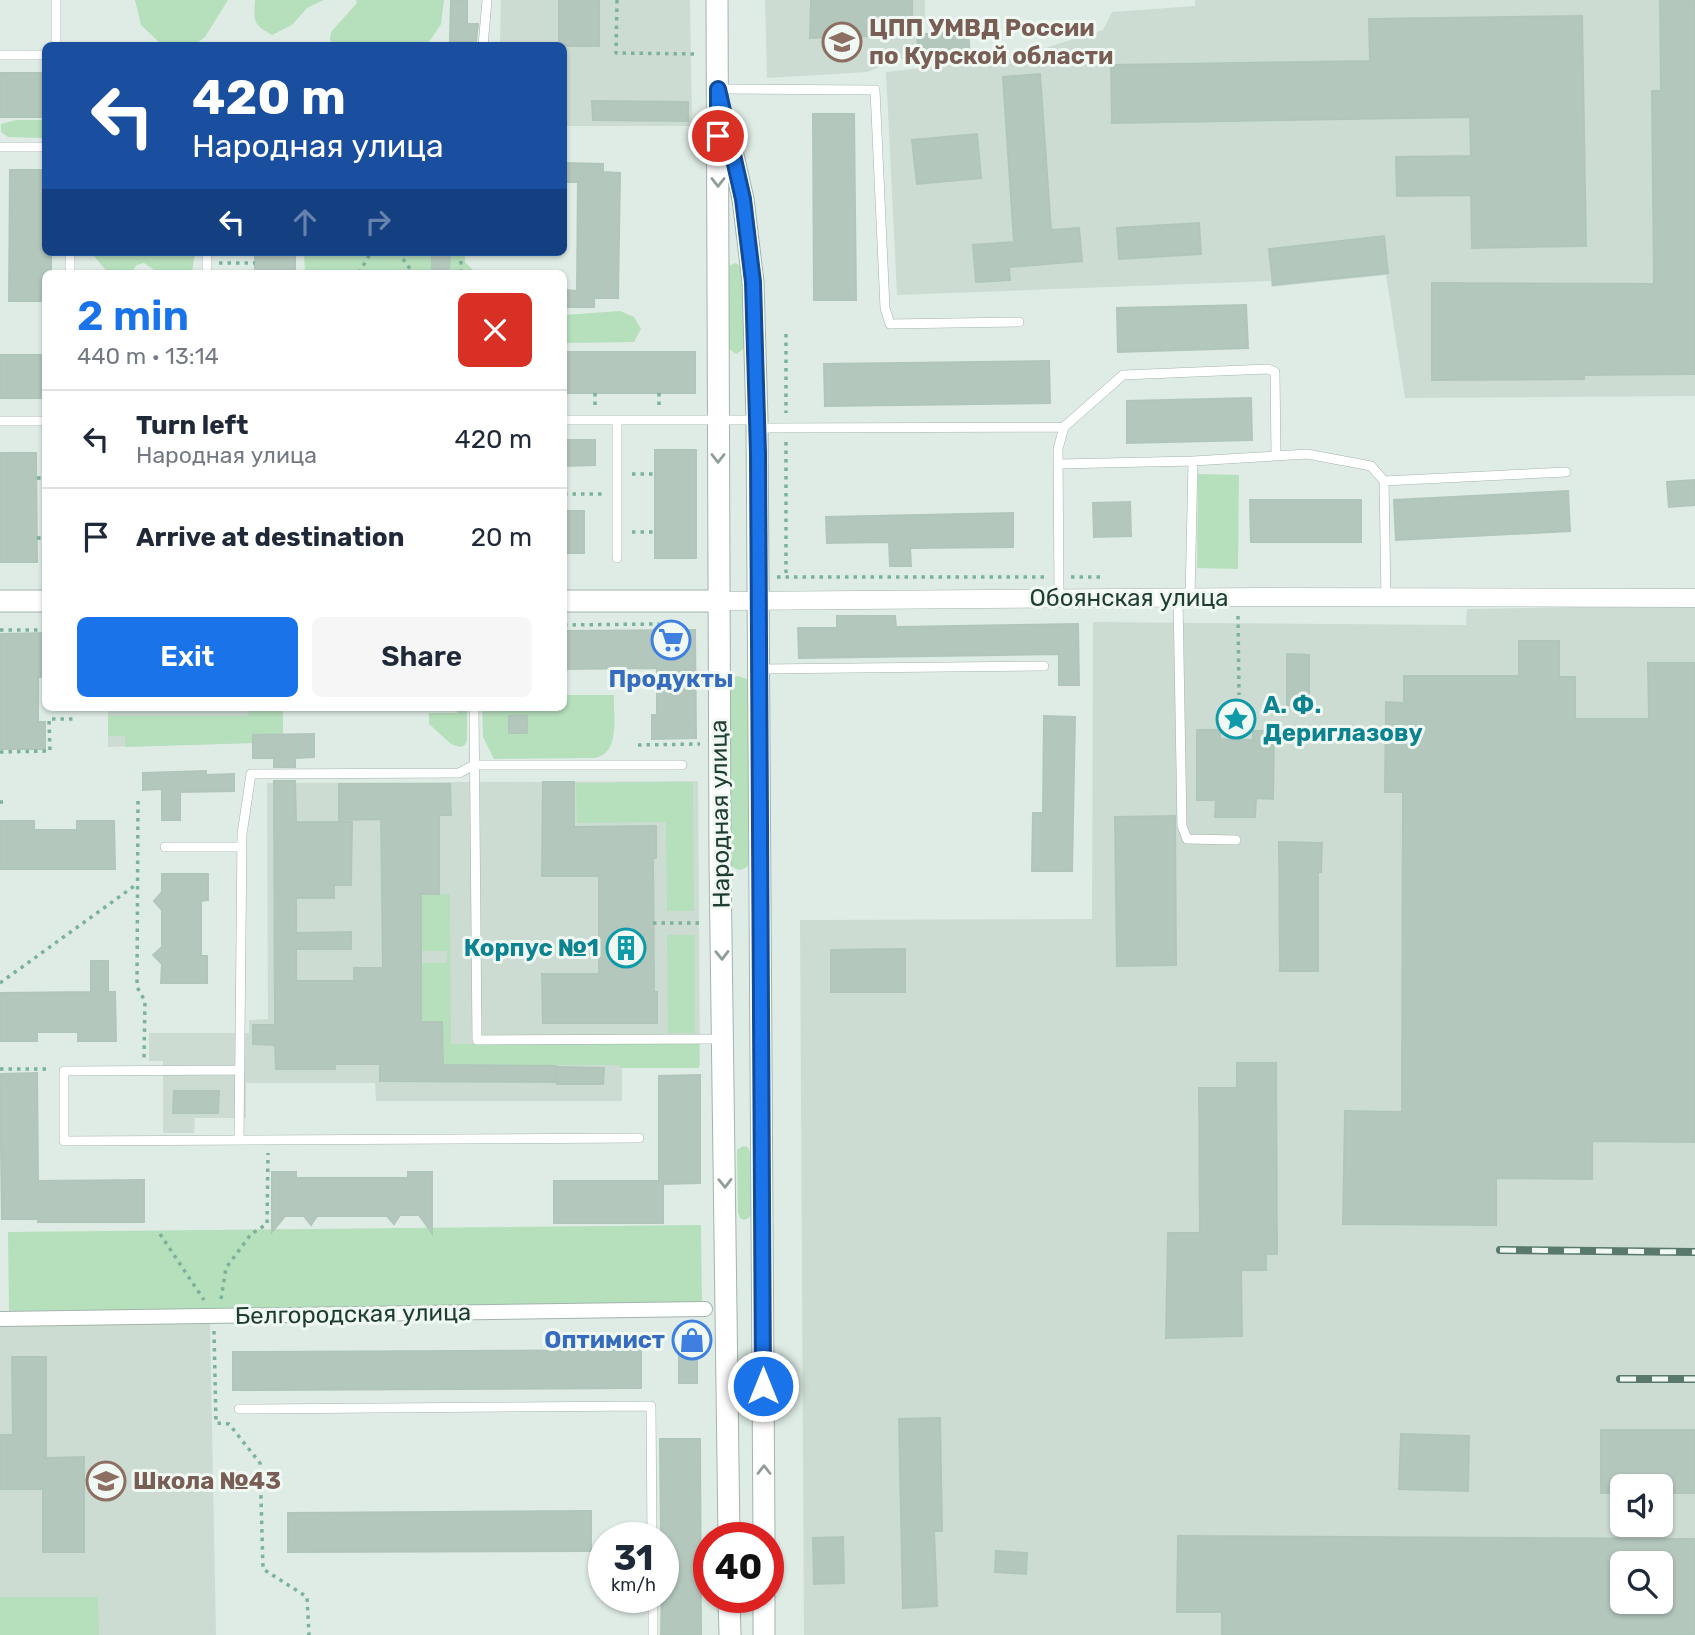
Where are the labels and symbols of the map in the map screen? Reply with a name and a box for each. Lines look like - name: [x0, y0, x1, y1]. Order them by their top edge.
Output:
- place label: ЦПП УМВД России по Курской области: [869, 14, 1113, 70]
- school or university icon: ЦПП УМВД России по Курской области: [821, 21, 863, 63]
- pin: [688, 106, 748, 166]
- one-way arrow: [710, 177, 726, 187]
- one-way arrow: [710, 453, 726, 464]
- street label: Обоянская улица: [1029, 584, 1229, 612]
- supermarket icon: Продукты: [650, 619, 692, 661]
- place label: Продукты: [608, 665, 734, 693]
- place label: А. Ф. Дериглазову: [1263, 691, 1423, 747]
- place icon: А. Ф. Дериглазову: [1215, 698, 1257, 740]
- street label: Народная улица: [704, 719, 736, 909]
- building icon: Корпус №1: [605, 927, 647, 969]
- place label: Корпус №1: [464, 934, 599, 962]
- one-way arrow: [714, 950, 729, 961]
- one-way arrow: [717, 1177, 732, 1188]
- street label: Белгородская улица: [235, 1298, 471, 1330]
- shop icon: Оптимист: [671, 1319, 713, 1361]
- place label: Оптимист: [544, 1326, 665, 1354]
- position arrow: [726, 1349, 800, 1423]
- school or university icon: Школа №43: [85, 1460, 127, 1502]
- one-way arrow: [756, 1464, 772, 1475]
- place label: Школа №43: [133, 1467, 281, 1495]
- speed limit sign: 40: [693, 1522, 784, 1613]

